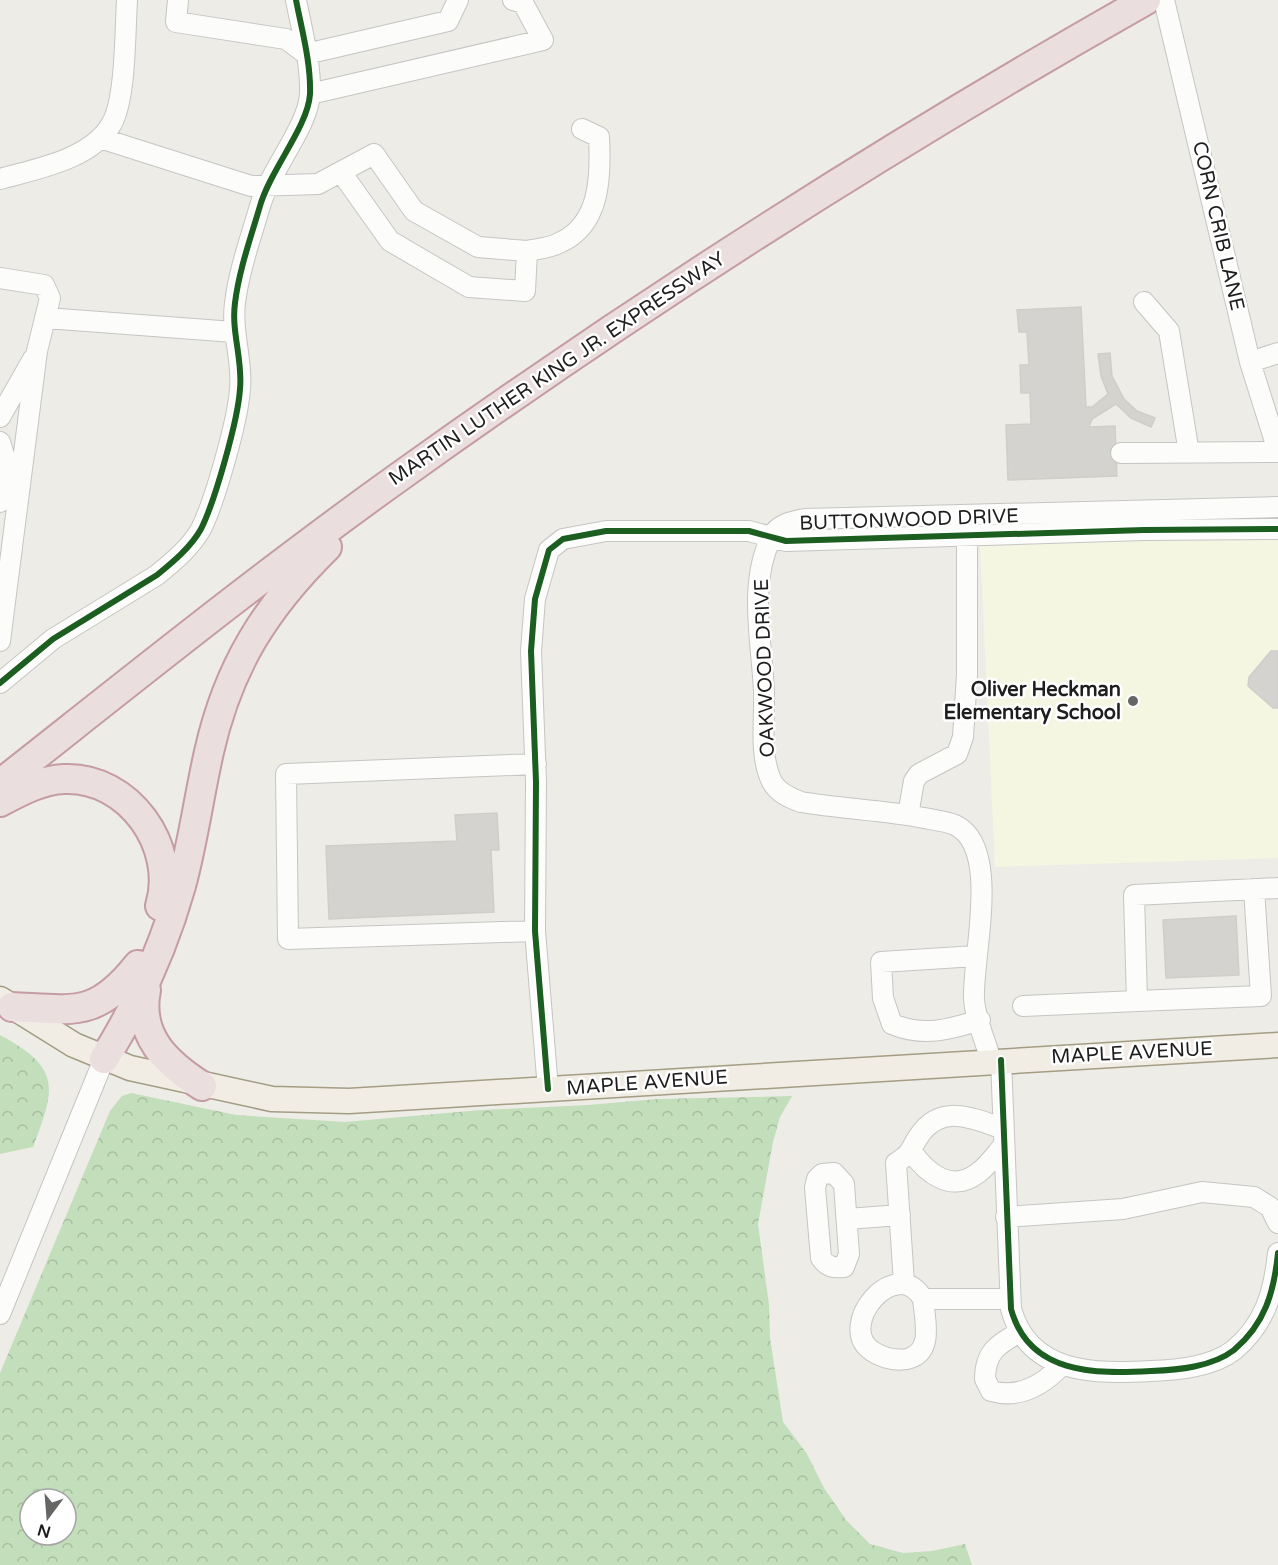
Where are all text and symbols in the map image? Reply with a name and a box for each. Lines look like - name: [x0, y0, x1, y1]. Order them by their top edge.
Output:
- street label: CORN CRIB LANE: [1187, 139, 1249, 313]
- street label: MARTIN LUTHER KING JR. EXPRESSWAY: [384, 247, 730, 491]
- street label: BUTTONWOOD DRIVE: [799, 504, 1019, 536]
- street label: OAKWOOD DRIVE: [750, 578, 780, 758]
- place label: Oliver Heckman Elementary School: [943, 678, 1121, 725]
- marker: Oliver Heckman Elementary School: [1126, 694, 1140, 708]
- street label: MAPLE AVENUE: [1051, 1037, 1213, 1069]
- street label: MAPLE AVENUE: [565, 1065, 729, 1101]
- north arrow: [18, 1487, 78, 1547]
- text: N: [35, 1519, 53, 1542]

